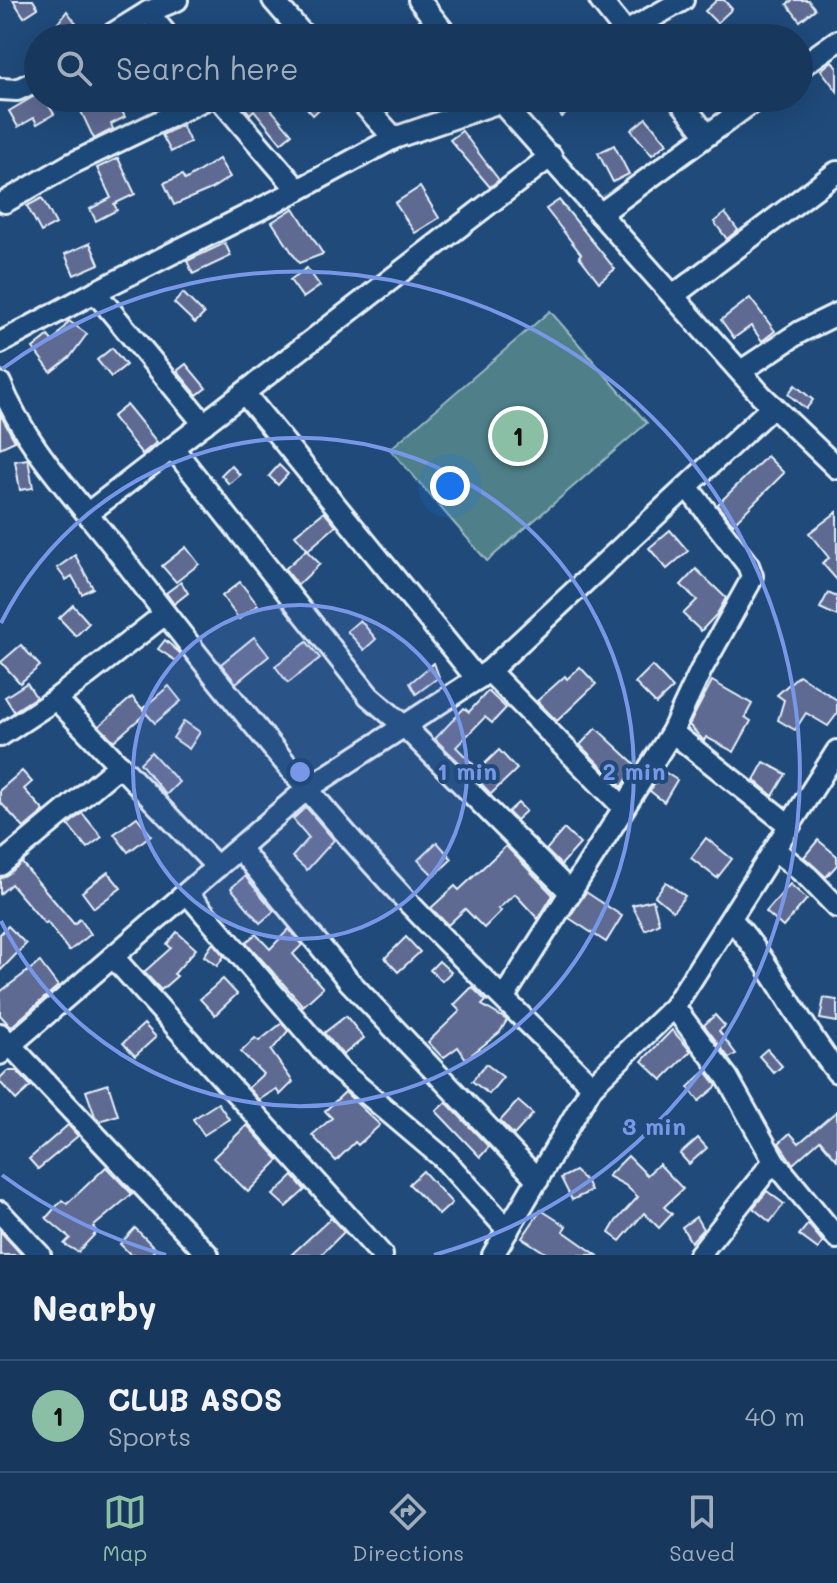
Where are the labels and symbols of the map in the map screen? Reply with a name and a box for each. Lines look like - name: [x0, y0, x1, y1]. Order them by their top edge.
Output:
- pin: 1: [492, 406, 544, 466]
- your location: [430, 466, 470, 506]
- text: 1 min: [437, 755, 497, 786]
- text: 2 min: [603, 755, 666, 786]
- centre of rings: [286, 758, 314, 786]
- text: 3 min: [622, 1110, 686, 1141]

